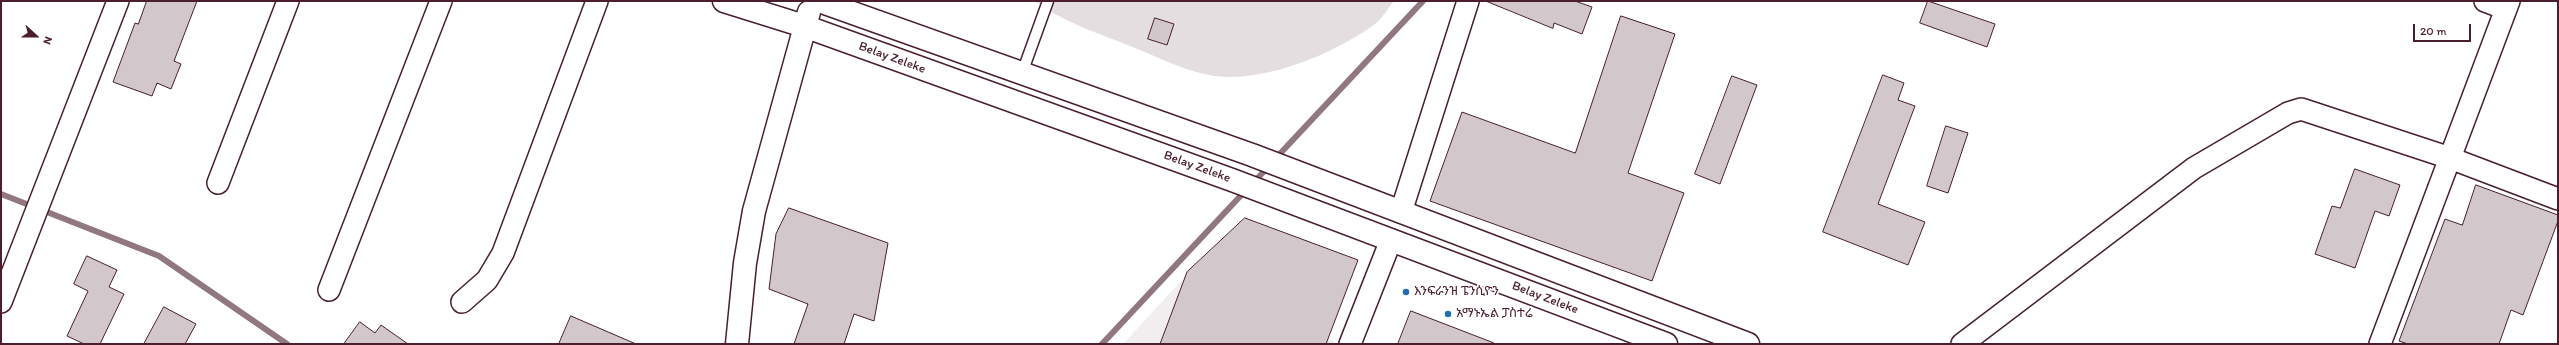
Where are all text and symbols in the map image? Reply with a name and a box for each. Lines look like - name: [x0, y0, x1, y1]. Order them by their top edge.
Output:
- north arrow: [16, 16, 56, 56]
- scale bar: [2415, 16, 2473, 42]
- text: 20 m: [2420, 24, 2447, 38]
- text: N: [40, 35, 55, 46]
- street label: Belay Zeleke: [856, 39, 928, 77]
- street label: Belay Zeleke: [1161, 148, 1233, 186]
- street label: Belay Zeleke: [1510, 278, 1580, 318]
- place label: እንፍራንዝ ፔንሲዮን: [1414, 284, 1499, 300]
- marker: እንፍራንዝ ፔንሲዮን: [1401, 287, 1411, 297]
- place label: አማኑኤል ፓስተሬ: [1456, 306, 1533, 322]
- marker: አማኑኤል ፓስተሬ: [1443, 309, 1453, 319]

